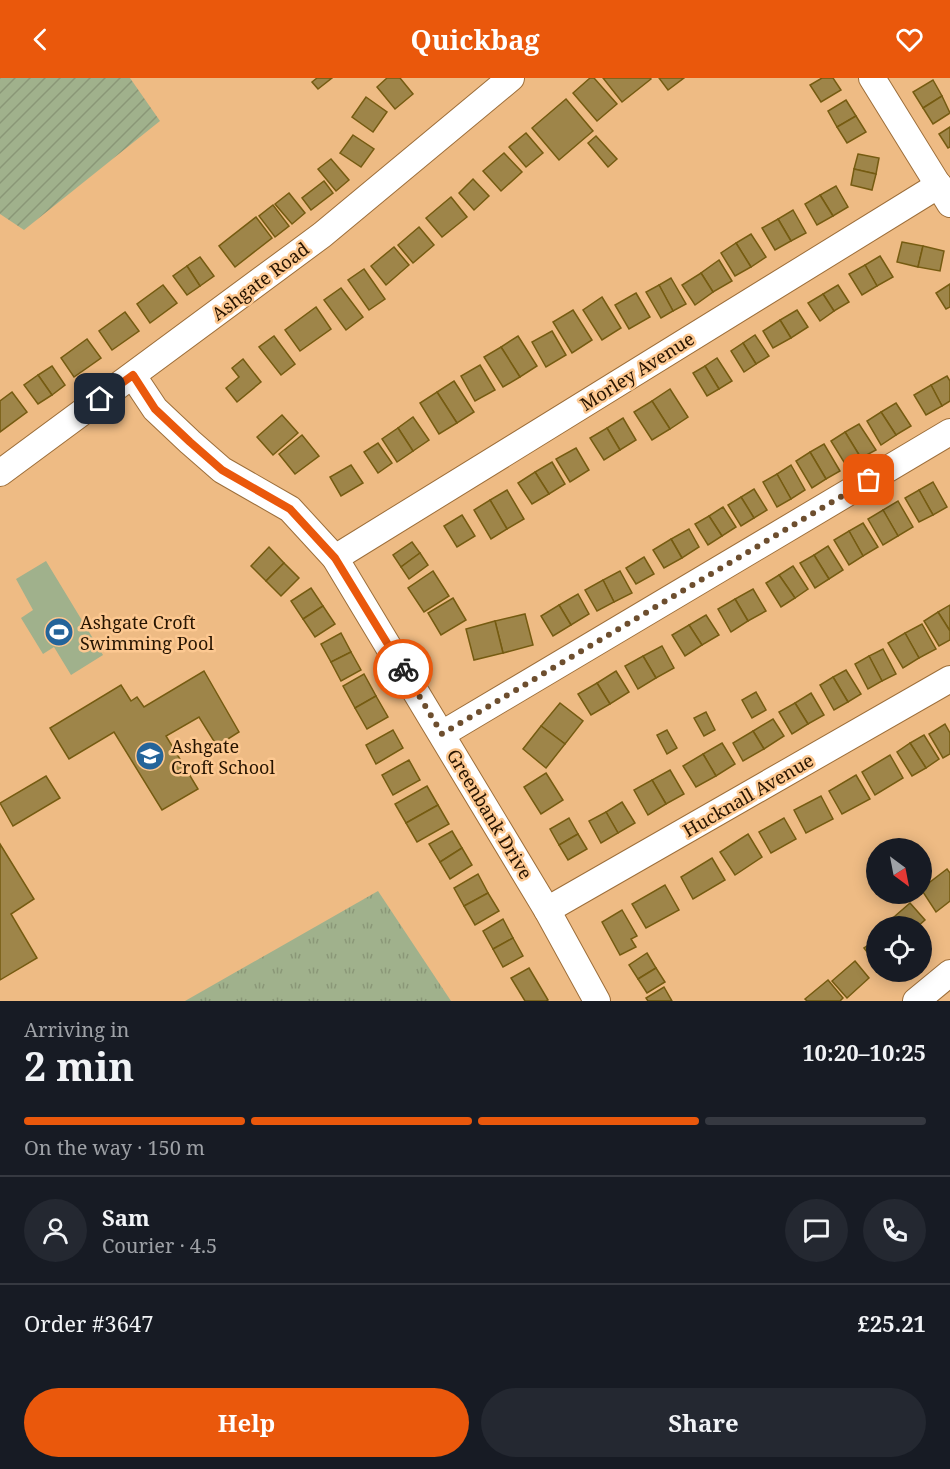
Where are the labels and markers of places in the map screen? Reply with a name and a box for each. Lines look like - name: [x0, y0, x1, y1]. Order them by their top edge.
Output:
- pin: [74, 373, 125, 424]
- pin: [843, 454, 894, 505]
- place label: Ashgate Croft Swimming Pool: [80, 610, 214, 655]
- sports icon: Ashgate Croft Swimming Pool: [43, 616, 75, 648]
- place label: Ashgate Croft School: [171, 734, 275, 779]
- school or university icon: Ashgate Croft School: [134, 740, 166, 772]

